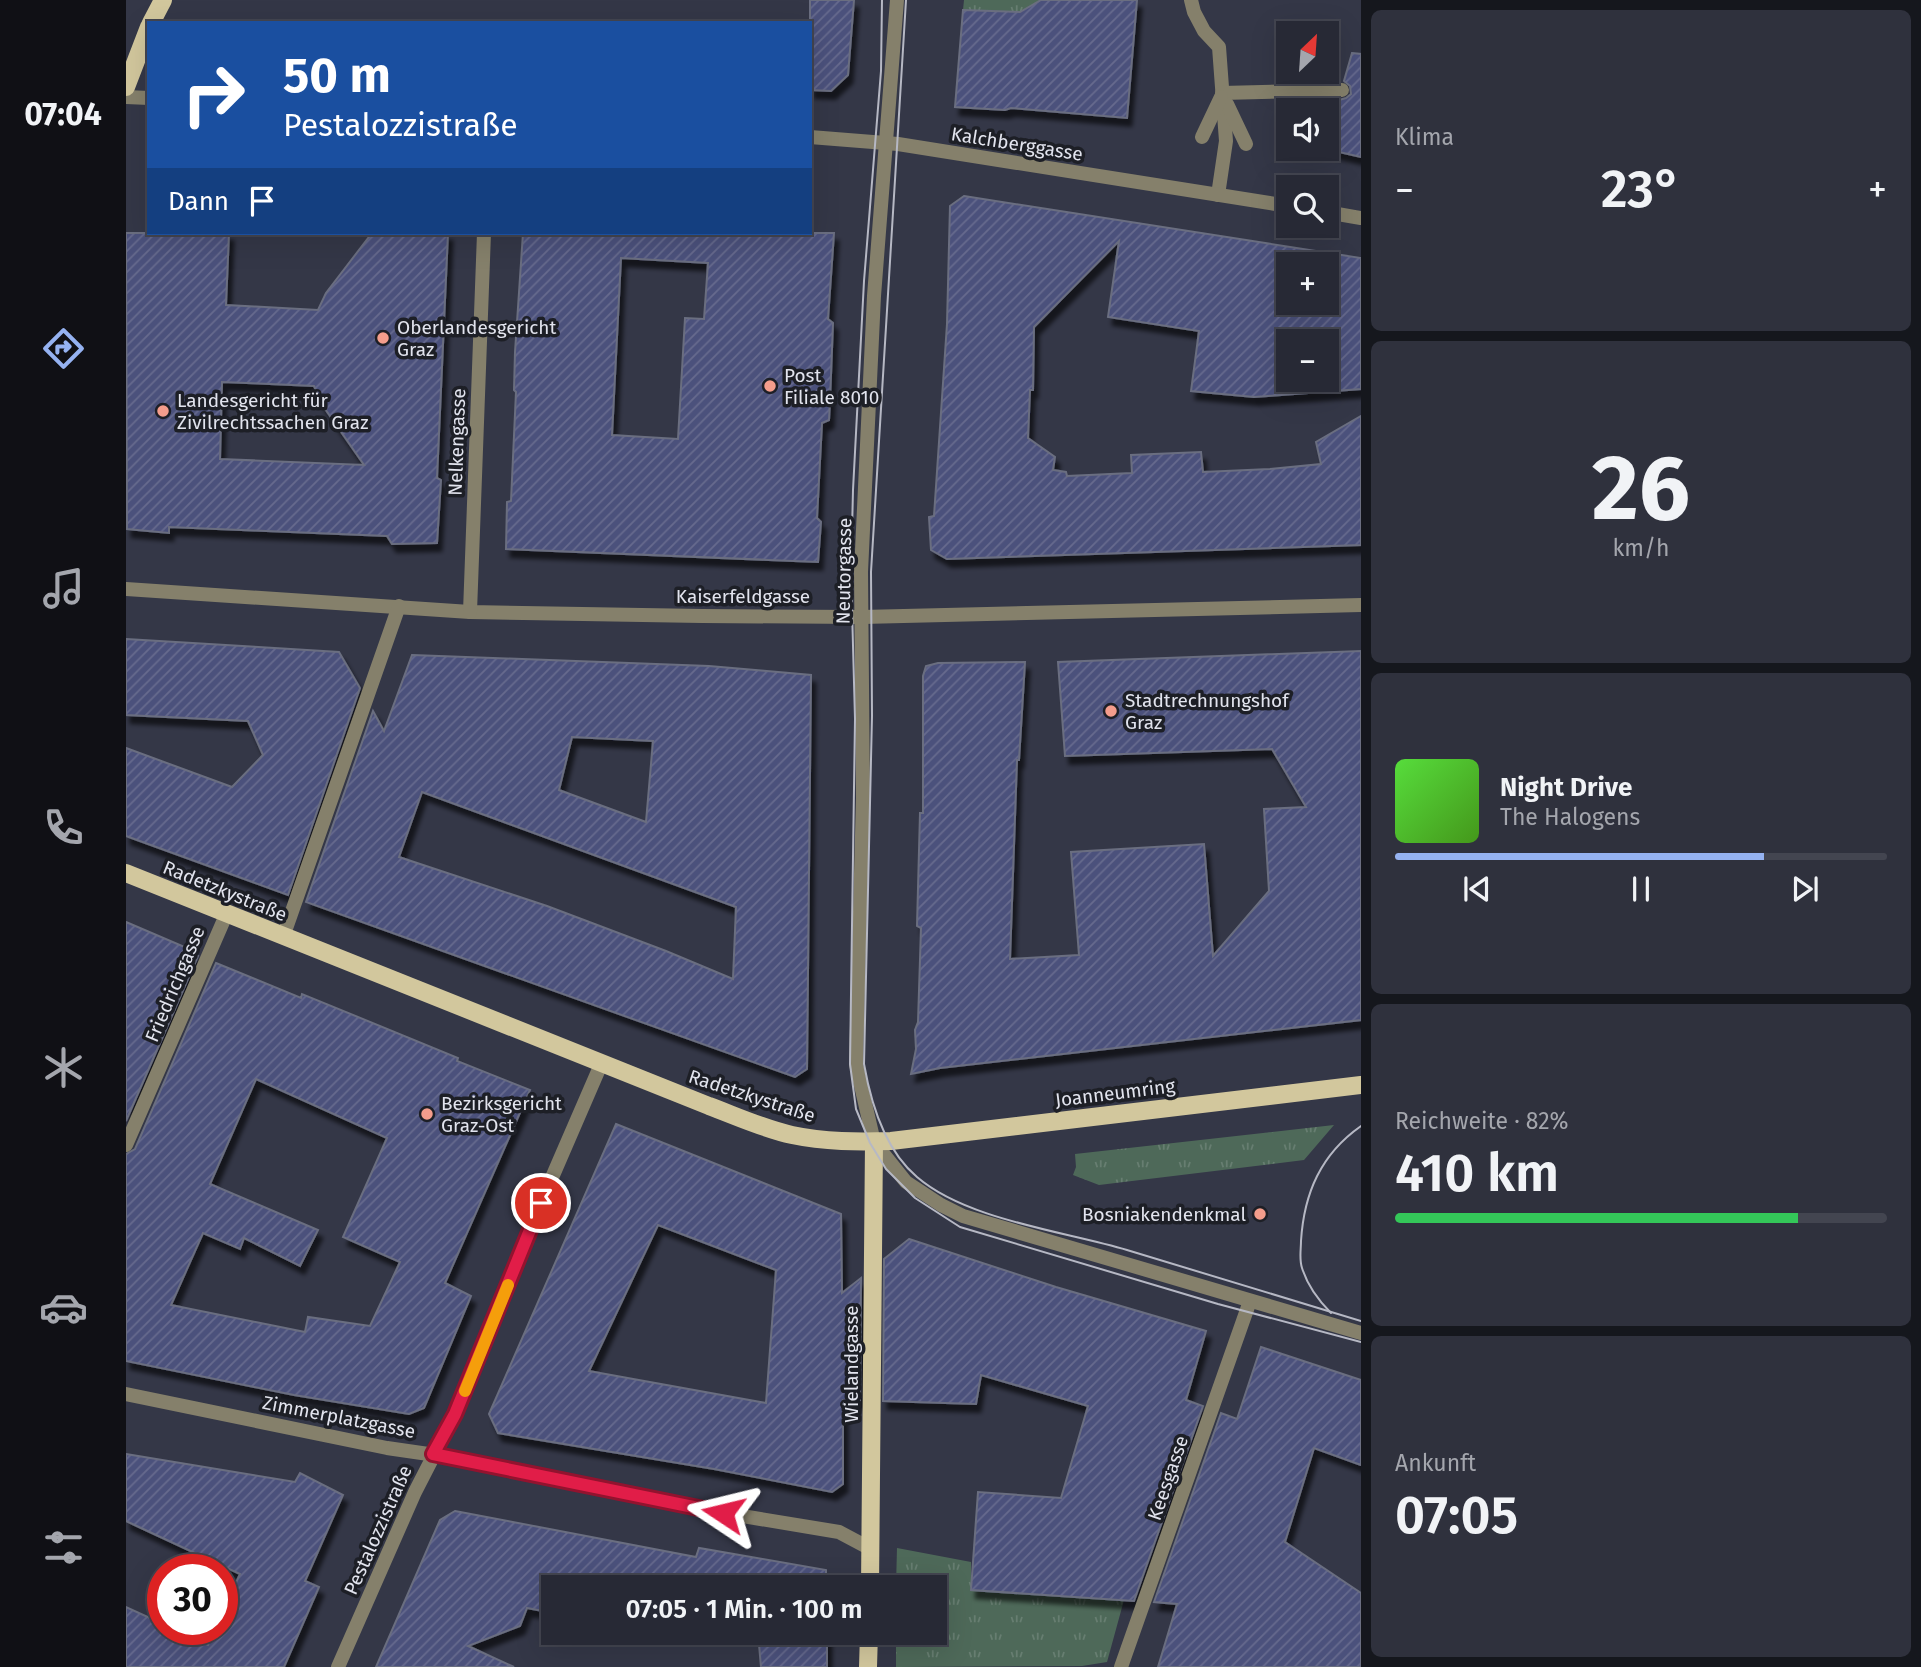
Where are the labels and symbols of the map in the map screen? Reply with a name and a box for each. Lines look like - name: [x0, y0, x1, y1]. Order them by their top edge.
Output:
- north arrow: [1276, 21, 1339, 84]
- street label: Kalchberggasse: [949, 122, 1085, 166]
- place label: Oberlandesgericht Graz: [397, 316, 556, 361]
- marker: Oberlandesgericht Graz: [375, 330, 391, 346]
- place label: Post Filiale 8010: [784, 364, 879, 409]
- marker: Post Filiale 8010: [762, 378, 778, 394]
- street label: Nelkengasse: [444, 388, 470, 496]
- place label: Landesgericht für Zivilrechtssachen Graz: [177, 389, 368, 434]
- marker: Landesgericht für Zivilrechtssachen Graz: [155, 403, 171, 419]
- street label: Neutorgasse: [832, 517, 856, 625]
- street label: Kaiserfeldgasse: [676, 585, 810, 608]
- place label: Stadtrechnungshof Graz: [1125, 689, 1290, 734]
- marker: Stadtrechnungshof Graz: [1103, 703, 1119, 719]
- street label: Radetzkystraße: [160, 856, 290, 926]
- street label: Friedrichgasse: [140, 923, 210, 1045]
- street label: Radetzkystraße: [686, 1065, 818, 1127]
- street label: Joanneumring: [1054, 1074, 1176, 1112]
- place label: Bezirksgericht Graz-Ost: [441, 1092, 562, 1137]
- marker: Bezirksgericht Graz-Ost: [419, 1106, 435, 1122]
- pin: [511, 1173, 571, 1233]
- place label: Bosniakendenkmal: [1082, 1203, 1246, 1226]
- marker: Bosniakendenkmal: [1252, 1206, 1268, 1222]
- street label: Wielandgasse: [840, 1305, 863, 1423]
- street label: Zimmerplatzgasse: [261, 1391, 417, 1443]
- street label: Keesgasse: [1143, 1433, 1193, 1523]
- street label: Pestalozzistraße: [339, 1462, 417, 1598]
- position arrow: [686, 1476, 760, 1550]
- speed limit sign: 30: [147, 1554, 238, 1645]

